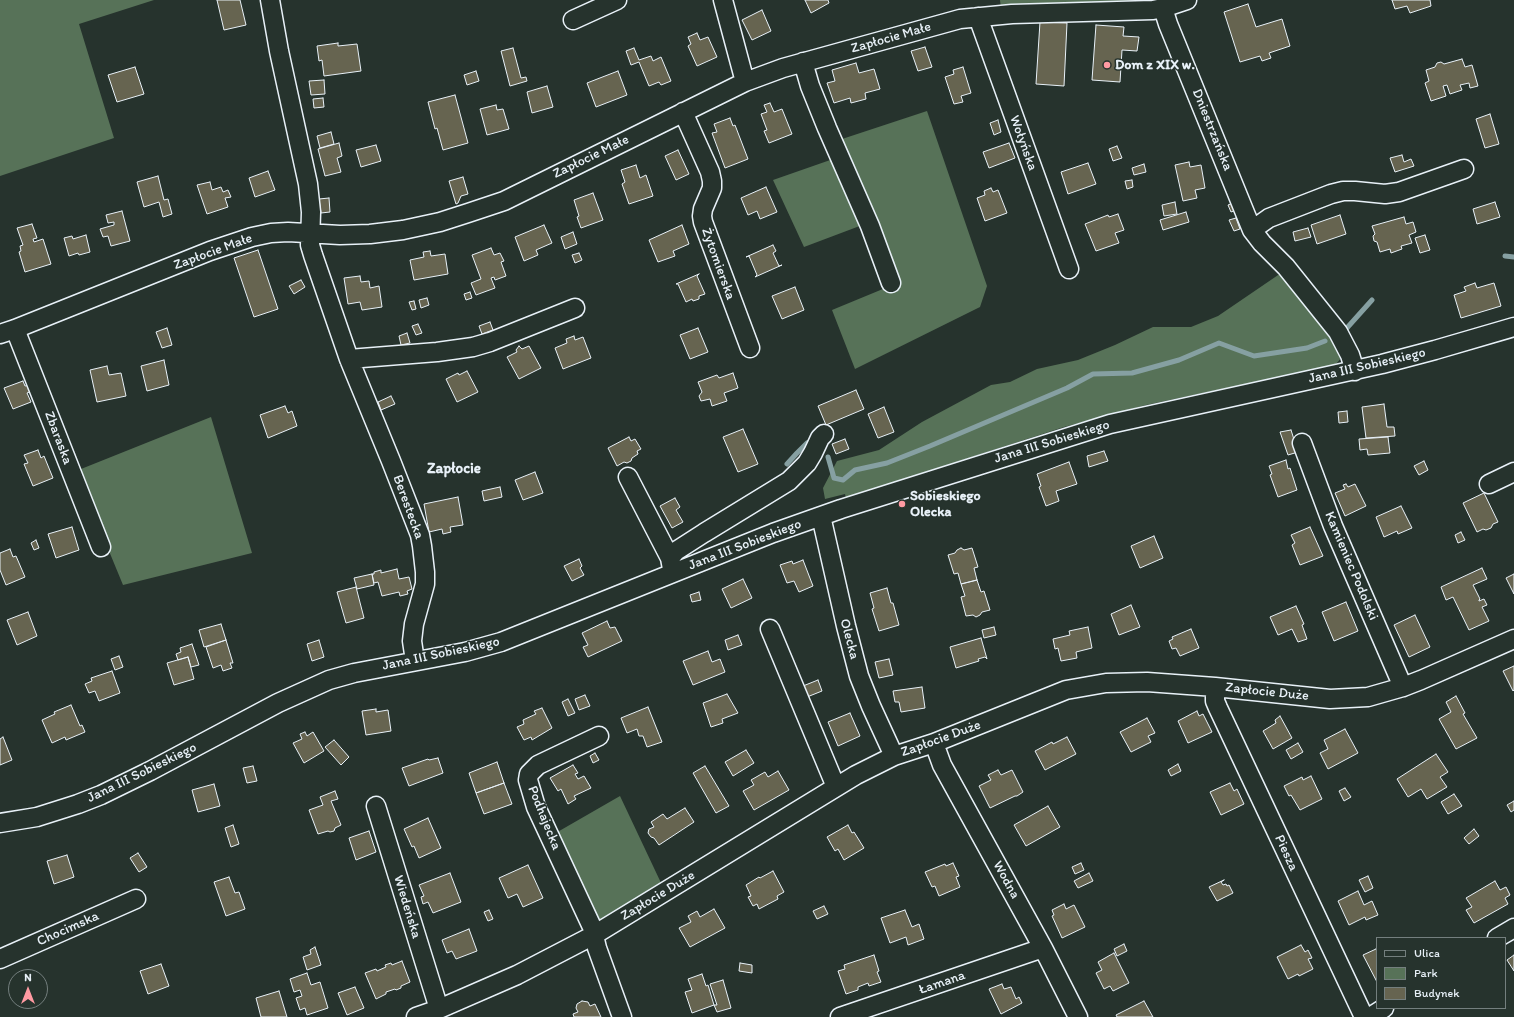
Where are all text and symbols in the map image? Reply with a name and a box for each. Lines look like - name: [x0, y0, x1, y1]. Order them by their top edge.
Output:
- street label: Zapłocie Małe: [849, 19, 933, 57]
- place label: Dom z XIX w.: [1115, 57, 1195, 73]
- marker: Dom z XIX w.: [1102, 60, 1112, 70]
- street label: Dniestrzańska: [1188, 87, 1236, 173]
- street label: Wołyńska: [1005, 113, 1041, 173]
- street label: Zapłocie Małe: [550, 131, 632, 183]
- street label: Żytomierska: [697, 226, 739, 302]
- street label: Zapłocie Małe: [171, 230, 255, 274]
- street label: Jana III Sobieskiego: [1307, 344, 1427, 388]
- street label: Zbaraska: [40, 409, 76, 467]
- street label: Jana III Sobieskiego: [992, 416, 1112, 468]
- district label: Zapłocie: [427, 460, 481, 478]
- street label: Berestecka: [389, 473, 427, 541]
- place label: Sobieskiego Olecka: [910, 488, 981, 520]
- marker: Sobieskiego Olecka: [897, 499, 907, 509]
- street label: Kamieniec Podolski: [1321, 509, 1381, 623]
- street label: Jana III Sobieskiego: [686, 516, 804, 574]
- street label: Olecka: [836, 617, 862, 661]
- street label: Jana III Sobieskiego: [381, 633, 501, 675]
- street label: Zapłocie Duże: [1225, 679, 1309, 705]
- street label: Zapłocie Duże: [899, 717, 983, 761]
- street label: Jana III Sobieskiego: [85, 739, 199, 807]
- street label: Podhajecka: [524, 783, 564, 853]
- street label: Piesza: [1270, 832, 1302, 874]
- street label: Wodna: [989, 858, 1023, 902]
- street label: Zapłocie Duże: [618, 867, 698, 925]
- street label: Wiedeńska: [389, 873, 425, 941]
- street label: Chocimska: [34, 908, 102, 950]
- legend: [1376, 937, 1506, 1009]
- text: Ulica: [1414, 946, 1440, 960]
- text: Park: [1414, 966, 1438, 980]
- street label: Łamana: [917, 967, 967, 999]
- north arrow: [8, 969, 48, 1009]
- text: N: [24, 971, 32, 984]
- text: Budynek: [1414, 986, 1459, 1000]

